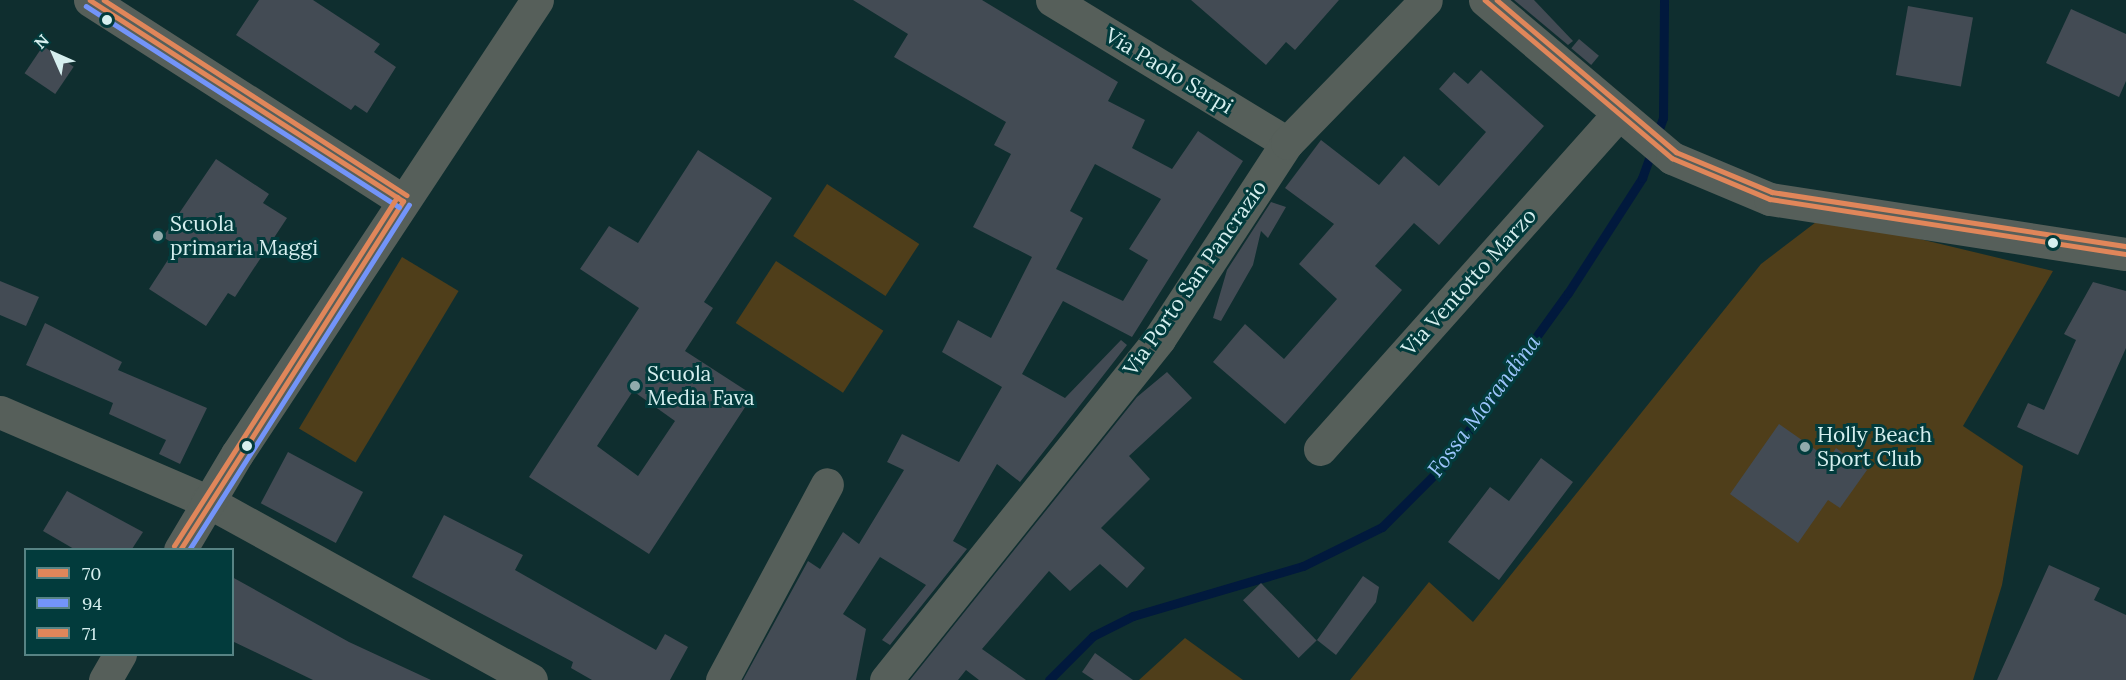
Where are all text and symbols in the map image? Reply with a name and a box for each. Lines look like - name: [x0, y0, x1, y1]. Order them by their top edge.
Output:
- unlabelled marker: [101, 14, 113, 26]
- street label: Via Paolo Sarpi: [1100, 23, 1238, 119]
- north arrow: [24, 24, 84, 84]
- text: N: [30, 30, 53, 53]
- street label: Via Porto San Pancrazio: [1118, 175, 1272, 381]
- street label: Via Ventotto Marzo: [1396, 203, 1542, 361]
- place label: Scuola primaria Maggi: [170, 211, 318, 261]
- marker: Scuola primaria Maggi: [151, 229, 165, 243]
- unlabelled marker: [2047, 237, 2059, 249]
- water label: Fossa Morandina: [1422, 330, 1546, 482]
- place label: Scuola Media Fava: [647, 361, 755, 411]
- marker: Scuola Media Fava: [628, 379, 642, 393]
- place label: Holly Beach Sport Club: [1817, 422, 1932, 472]
- unlabelled marker: [241, 440, 253, 452]
- marker: Holly Beach Sport Club: [1798, 440, 1812, 454]
- legend: [24, 548, 234, 656]
- text: 70: [82, 562, 101, 585]
- text: 94: [82, 592, 102, 615]
- text: 71: [82, 622, 97, 645]

